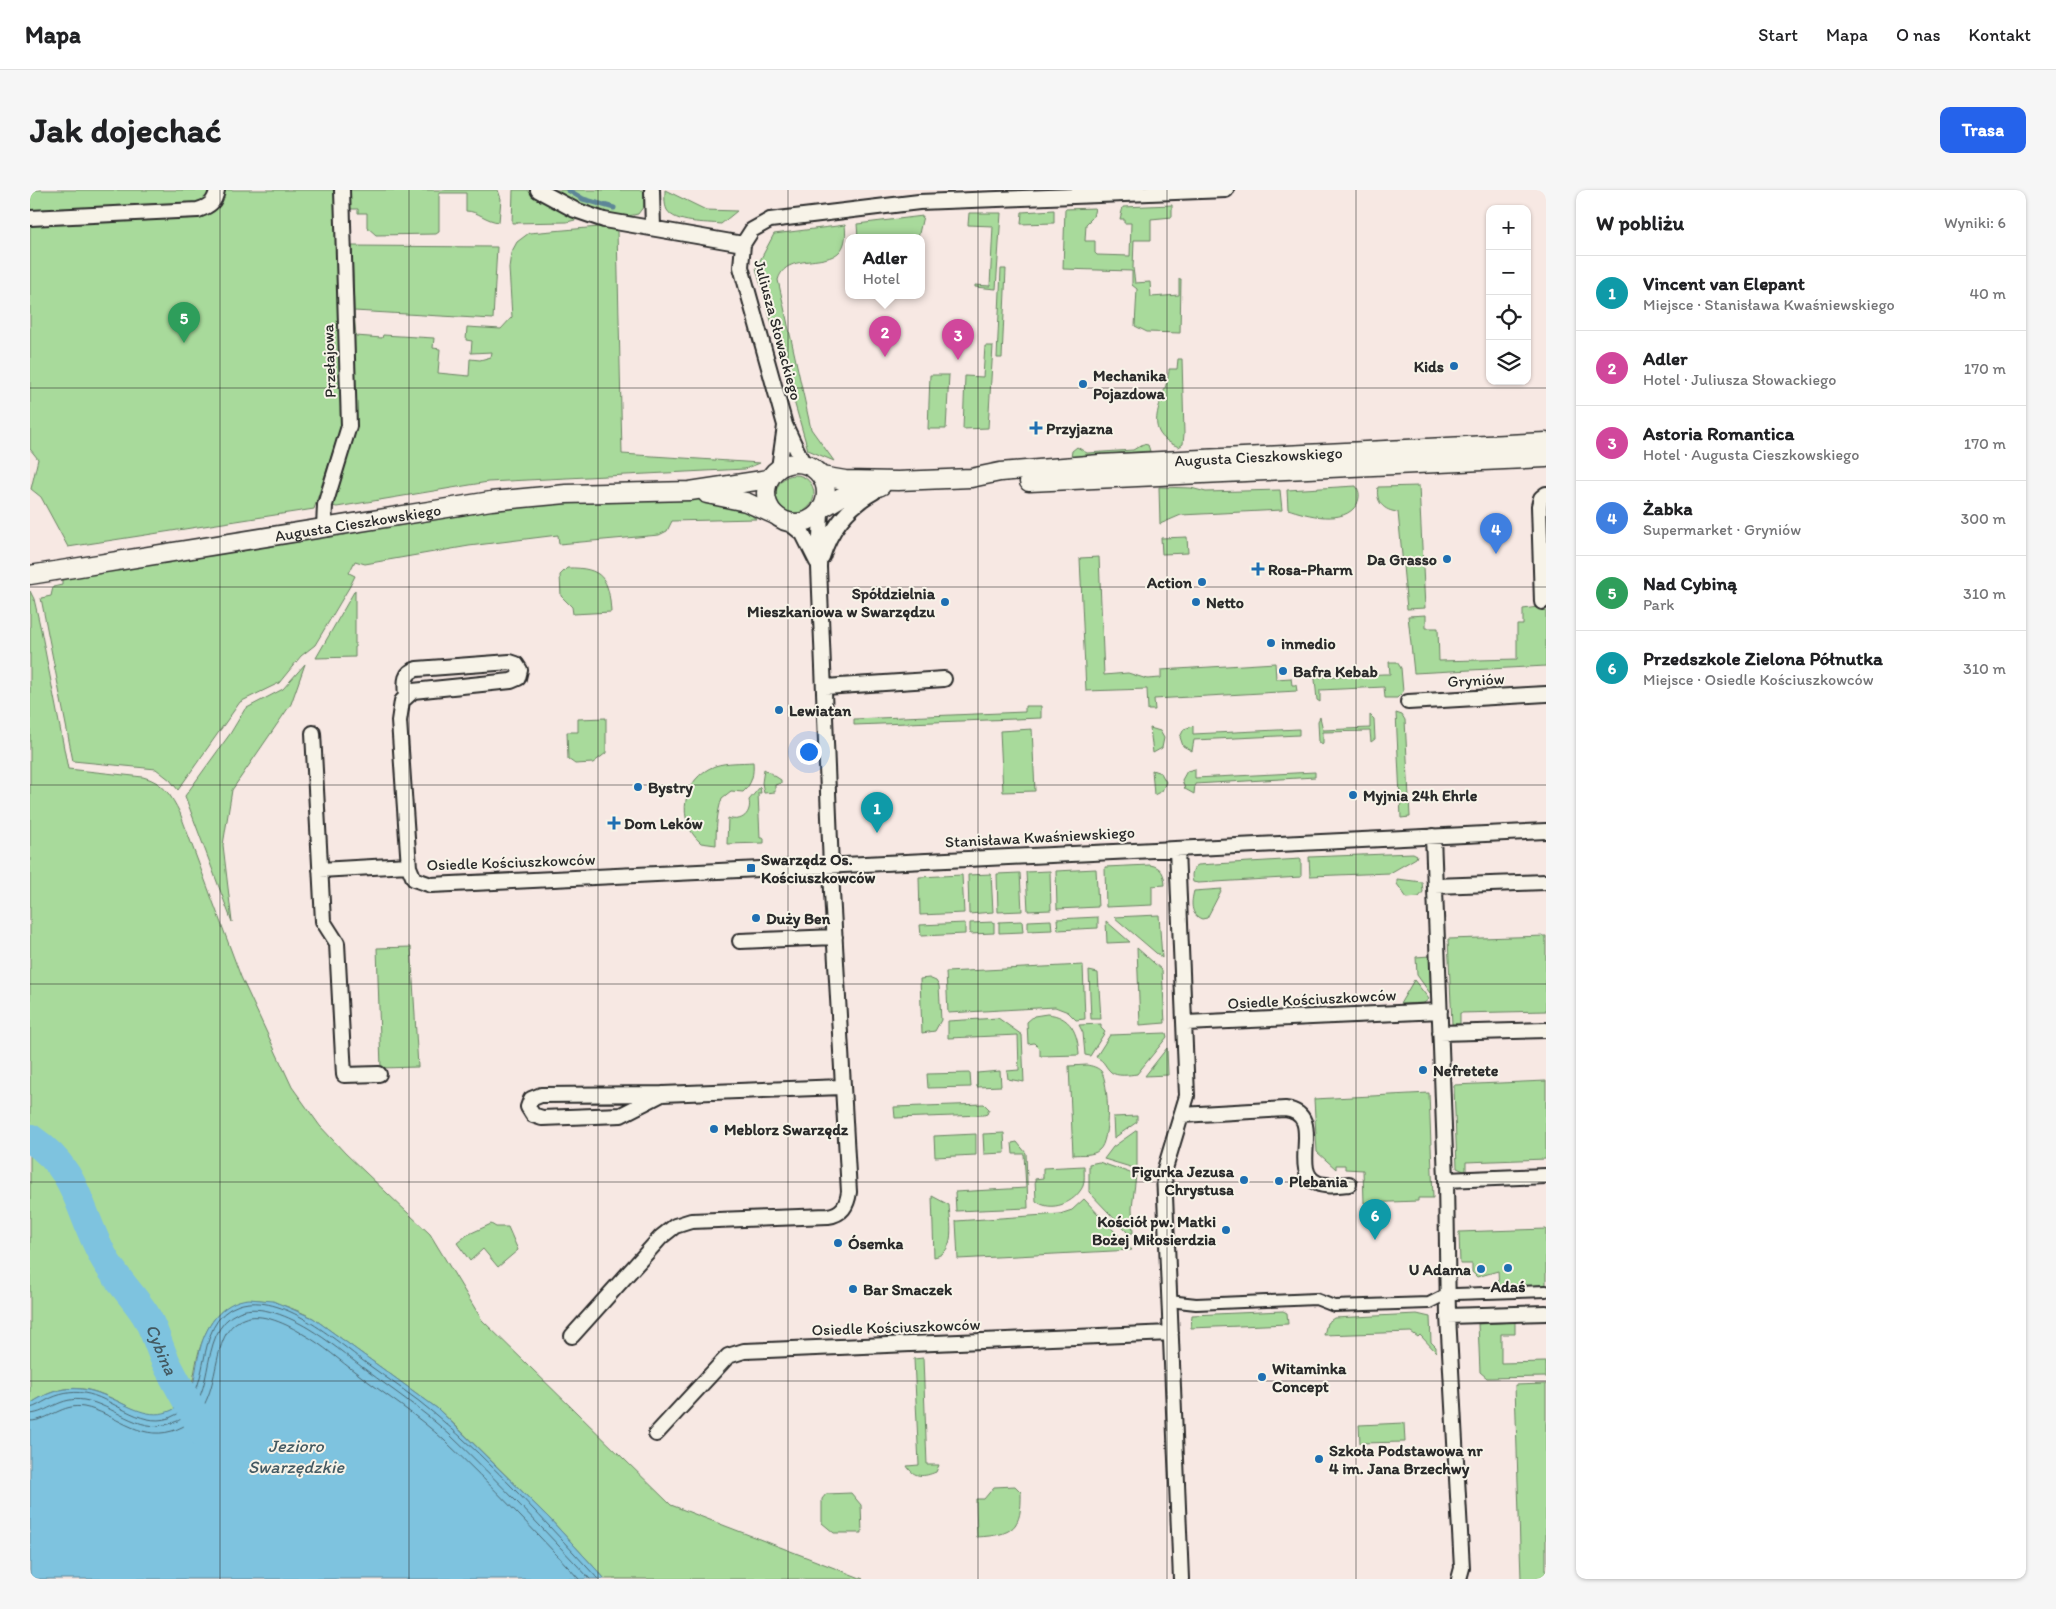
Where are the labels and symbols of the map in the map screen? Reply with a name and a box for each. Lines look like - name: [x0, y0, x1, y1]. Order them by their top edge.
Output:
- street label: Juliusza Słowackiego: [750, 257, 806, 403]
- pin: 5: [168, 302, 200, 343]
- pin: 2: [869, 316, 901, 357]
- pin: 3: [942, 319, 974, 360]
- street label: Przełajowa: [318, 323, 340, 398]
- place label: Kids: [1414, 357, 1444, 376]
- marker: Kids: [1448, 360, 1460, 372]
- place label: Mechanika Pojazdowa: [1093, 366, 1167, 404]
- marker: Mechanika Pojazdowa: [1077, 378, 1089, 390]
- place label: Przyjazna: [1046, 419, 1113, 439]
- marker: Przyjazna: [1030, 422, 1042, 434]
- street label: Augusta Cieszkowskiego: [1174, 443, 1343, 470]
- street label: Augusta Cieszkowskiego: [273, 500, 442, 545]
- pin: 4: [1480, 513, 1512, 554]
- place label: Da Grasso: [1367, 550, 1437, 569]
- marker: Da Grasso: [1441, 553, 1453, 565]
- place label: Rosa-Pharm: [1268, 560, 1353, 579]
- marker: Rosa-Pharm: [1252, 563, 1264, 575]
- place label: Action: [1146, 573, 1193, 592]
- marker: Action: [1196, 576, 1208, 588]
- place label: Spółdzielnia Mieszkaniowa w Swarzędzu: [747, 584, 936, 622]
- place label: Netto: [1206, 593, 1244, 612]
- marker: Spółdzielnia Mieszkaniowa w Swarzędzu: [939, 596, 951, 608]
- marker: Netto: [1190, 596, 1202, 608]
- place label: inmedio: [1281, 634, 1336, 653]
- marker: inmedio: [1265, 637, 1277, 649]
- place label: Bafra Kebab: [1293, 662, 1378, 681]
- marker: Bafra Kebab: [1277, 665, 1289, 677]
- street label: Gryniów: [1447, 669, 1505, 691]
- place label: Lewiatan: [789, 701, 852, 720]
- marker: Lewiatan: [773, 704, 785, 716]
- your location: [796, 739, 822, 765]
- place label: Bystry: [648, 778, 693, 798]
- marker: Bystry: [632, 781, 644, 793]
- place label: Myjnia 24h Ehrle: [1363, 786, 1478, 806]
- marker: Myjnia 24h Ehrle: [1347, 789, 1359, 801]
- pin: 1: [861, 792, 893, 833]
- place label: Dom Leków: [624, 814, 703, 833]
- marker: Dom Leków: [608, 817, 620, 829]
- street label: Stanisława Kwaśniewskiego: [945, 823, 1135, 851]
- street label: Osiedle Kościuszkowców: [426, 850, 596, 874]
- place label: Swarzędz Os. Kościuszkowców: [761, 850, 875, 887]
- marker: Swarzędz Os. Kościuszkowców: [745, 862, 757, 874]
- place label: Duży Ben: [766, 909, 831, 929]
- marker: Duży Ben: [750, 912, 762, 924]
- street label: Osiedle Kościuszkowców: [1227, 985, 1397, 1013]
- place label: Nefretete: [1433, 1061, 1499, 1080]
- marker: Nefretete: [1417, 1064, 1429, 1076]
- place label: Meblorz Swarzędz: [724, 1120, 849, 1140]
- marker: Meblorz Swarzędz: [708, 1123, 720, 1135]
- place label: Figurka Jezusa Chrystusa: [1132, 1162, 1235, 1200]
- place label: Plebania: [1289, 1172, 1349, 1191]
- marker: Figurka Jezusa Chrystusa: [1238, 1174, 1250, 1186]
- marker: Plebania: [1273, 1175, 1285, 1187]
- pin: 6: [1359, 1199, 1391, 1240]
- place label: Kościół pw. Matki Bożej Miłosierdzia: [1092, 1212, 1216, 1250]
- marker: Kościół pw. Matki Bożej Miłosierdzia: [1220, 1224, 1232, 1236]
- place label: Ósemka: [848, 1234, 904, 1253]
- marker: Ósemka: [832, 1237, 844, 1249]
- place label: U Adama: [1409, 1260, 1471, 1279]
- marker: Adaś: [1502, 1262, 1514, 1274]
- marker: U Adama: [1475, 1263, 1487, 1275]
- place label: Adaś: [1490, 1277, 1525, 1296]
- place label: Bar Smaczek: [863, 1280, 953, 1299]
- marker: Bar Smaczek: [847, 1283, 859, 1295]
- street label: Osiedle Kościuszkowców: [811, 1315, 981, 1339]
- water label: Cybina: [141, 1321, 182, 1380]
- place label: Witaminka Concept: [1272, 1359, 1347, 1397]
- marker: Witaminka Concept: [1256, 1371, 1268, 1383]
- water label: Jezioro Swarzędzkie: [248, 1435, 345, 1478]
- place label: Szkoła Podstawowa nr 4 im. Jana Brzechwy: [1329, 1441, 1483, 1479]
- marker: Szkoła Podstawowa nr 4 im. Jana Brzechwy: [1313, 1453, 1325, 1465]

